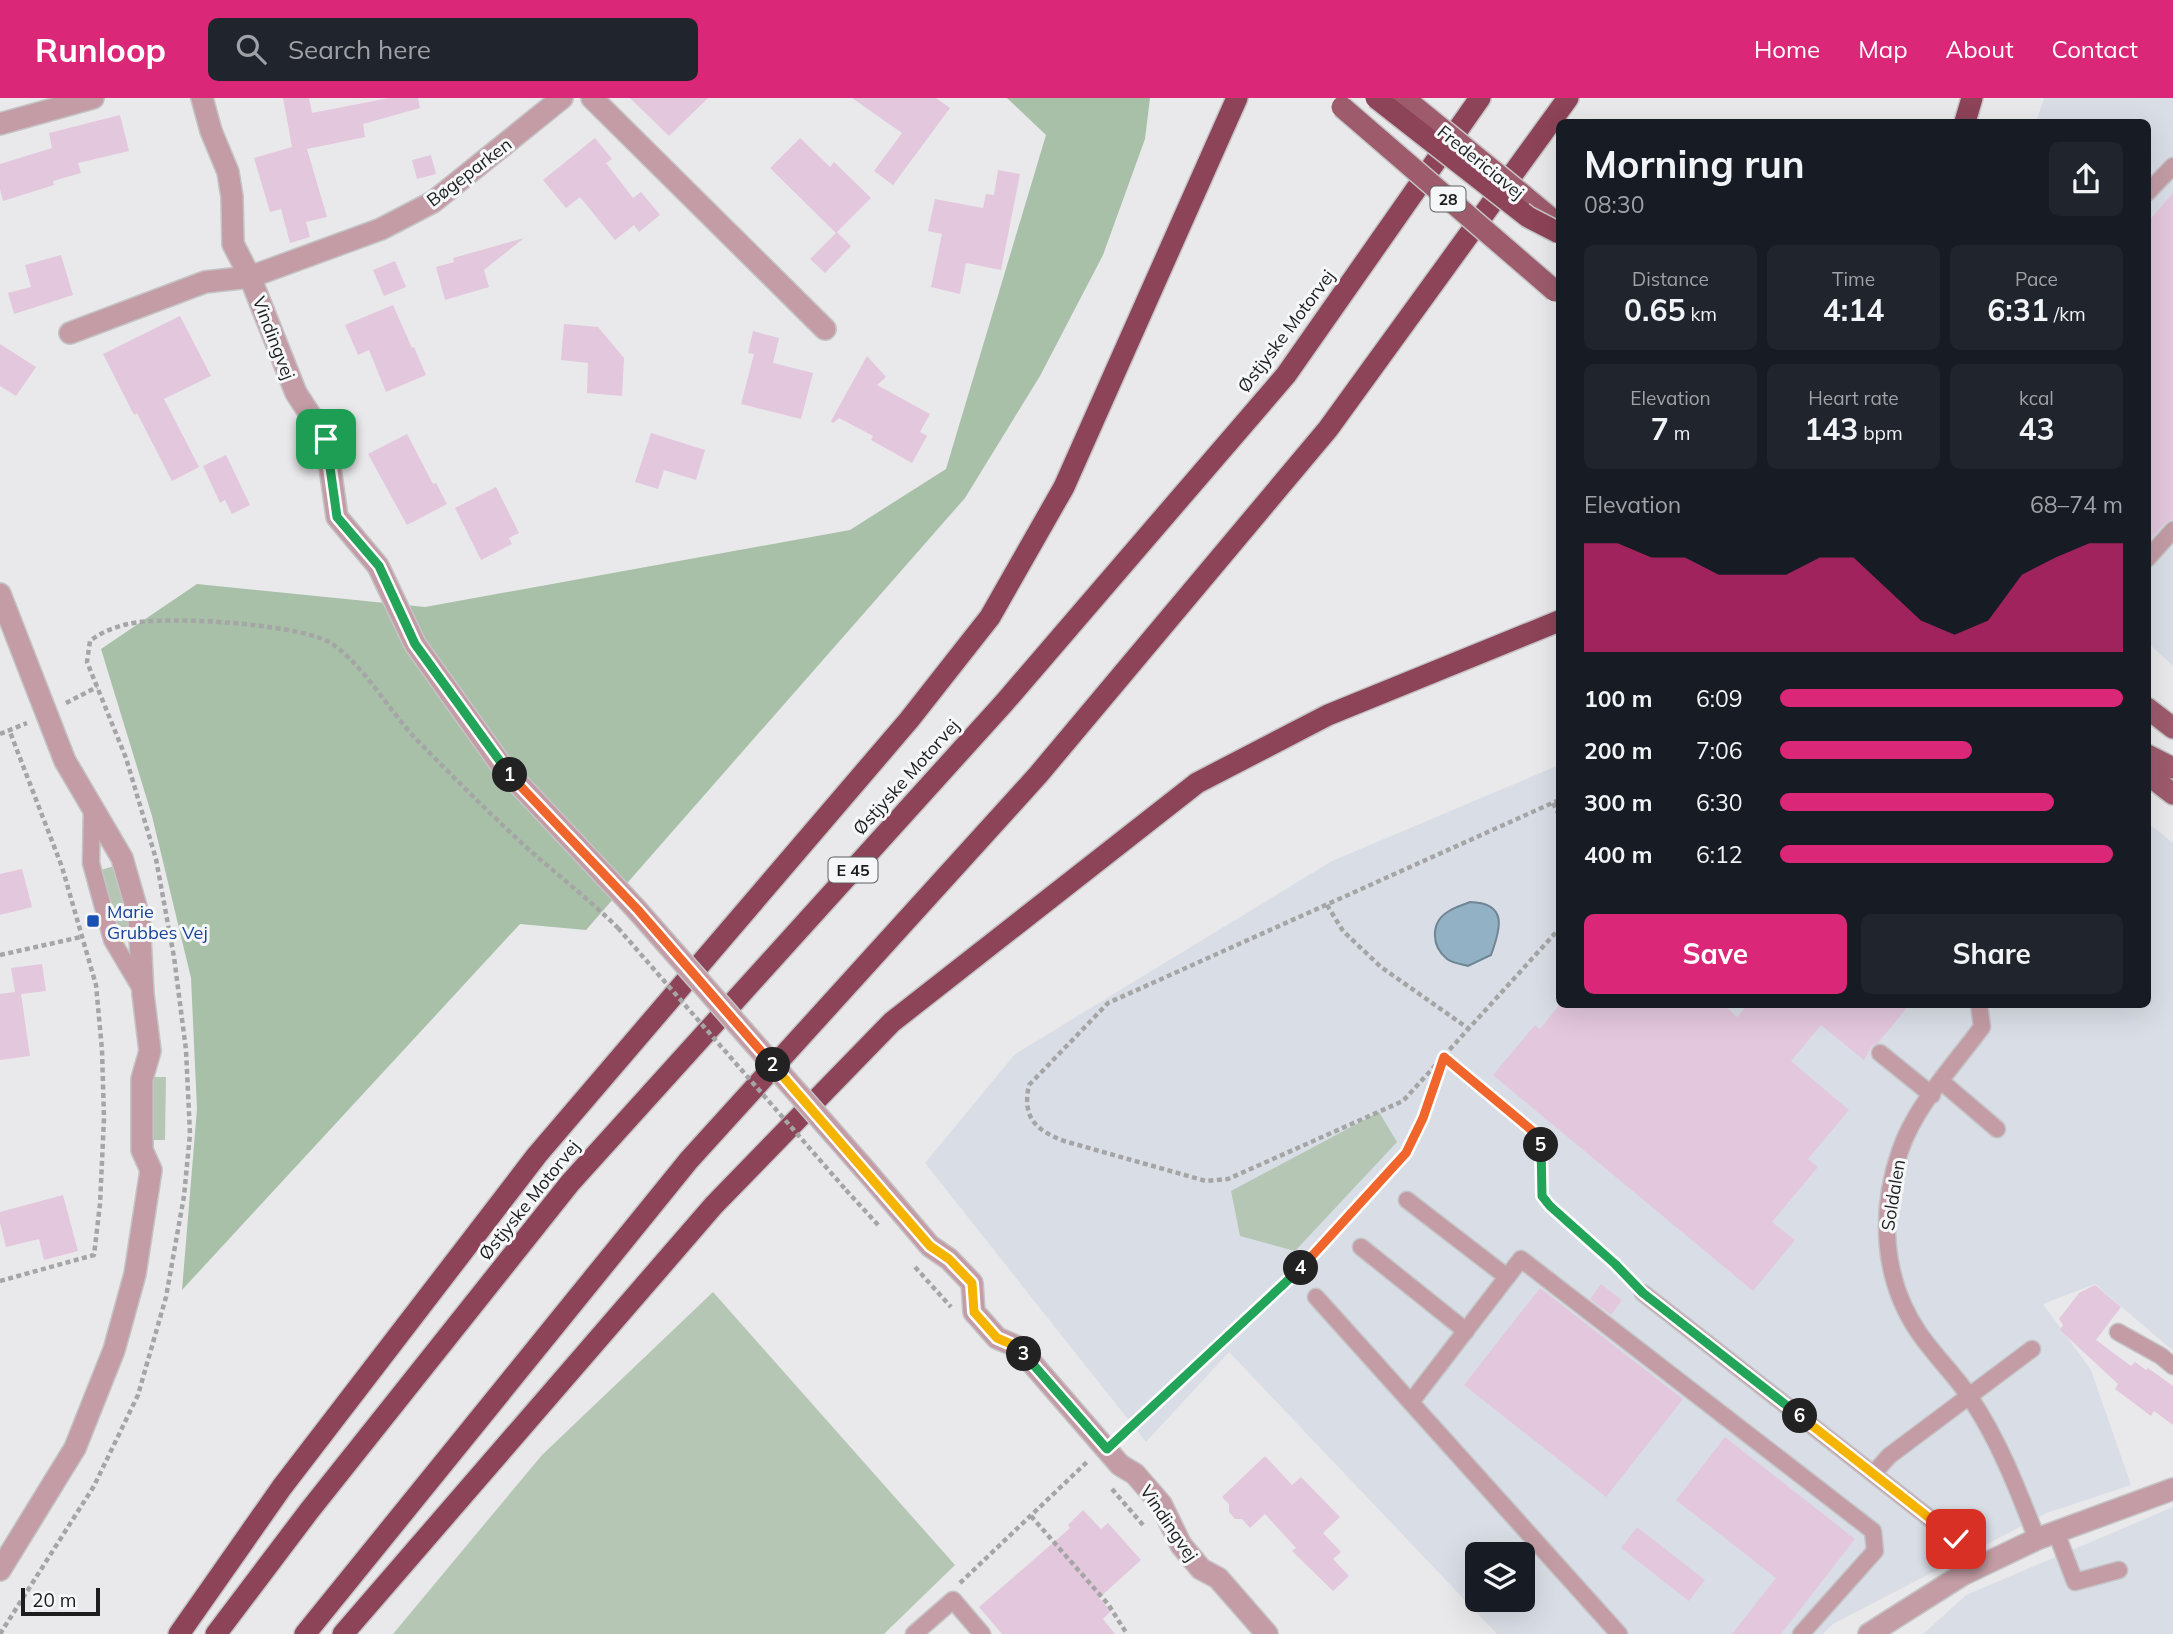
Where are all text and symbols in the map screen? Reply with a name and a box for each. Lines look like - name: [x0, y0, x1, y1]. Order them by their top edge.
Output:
- search box: [208, 18, 698, 81]
- text: Runloop: [35, 29, 166, 70]
- icon: search: [232, 30, 270, 68]
- text: Search here: [288, 33, 431, 66]
- text: Home: [1754, 34, 1820, 64]
- text: Map: [1858, 34, 1908, 64]
- text: About: [1946, 34, 2014, 64]
- text: Contact: [2052, 34, 2138, 64]
- street label: Fredericiavej: [1433, 120, 1529, 204]
- street label: Bøgeparken: [422, 133, 516, 211]
- text: Morning run: [1584, 140, 1805, 188]
- button: share: [2049, 142, 2123, 216]
- road number: 28: [1430, 186, 1466, 212]
- text: 08:30: [1584, 190, 1644, 219]
- street label: Østjyske Motorvej: [1232, 265, 1340, 397]
- text: Distance: [1632, 267, 1709, 291]
- text: Time: [1832, 267, 1875, 291]
- text: Pace: [2015, 267, 2058, 291]
- text: 0.65: [1624, 291, 1686, 329]
- text: 4:14: [1823, 291, 1884, 329]
- text: 6:31: [1987, 291, 2049, 329]
- street label: Vindingvej: [248, 293, 300, 383]
- text: km: [1686, 302, 1717, 326]
- text: /km: [2049, 302, 2086, 326]
- text: Elevation: [1630, 386, 1711, 410]
- text: Heart rate: [1808, 386, 1899, 410]
- text: kcal: [2019, 386, 2054, 410]
- pin: [296, 409, 356, 469]
- text: 7: [1651, 410, 1669, 448]
- text: 143: [1804, 410, 1858, 448]
- text: 43: [2019, 410, 2055, 448]
- icon: arrive: [307, 420, 345, 458]
- text: m: [1669, 421, 1690, 445]
- text: bpm: [1858, 421, 1903, 445]
- text: Elevation: [1584, 490, 1681, 519]
- text: 68–74 m: [2030, 490, 2123, 519]
- text: 100 m: [1584, 684, 1652, 713]
- text: 6:09: [1696, 684, 1743, 713]
- street label: Østjyske Motorvej: [848, 714, 964, 840]
- text: 200 m: [1584, 736, 1652, 765]
- text: 7:06: [1696, 736, 1743, 765]
- pin: 1: [492, 758, 528, 792]
- text: 1: [504, 762, 515, 786]
- text: 300 m: [1584, 788, 1652, 817]
- text: 6:30: [1696, 788, 1743, 817]
- text: 400 m: [1584, 840, 1652, 869]
- text: 6:12: [1696, 840, 1743, 869]
- road number: E 45: [828, 858, 878, 883]
- place label: Marie Grubbes Vej: [107, 900, 208, 944]
- marker: Marie Grubbes Vej: [85, 913, 101, 929]
- button: Save: [1584, 914, 1847, 994]
- button: Share: [1861, 914, 2123, 994]
- pin: 2: [756, 1048, 790, 1082]
- text: 2: [767, 1052, 778, 1076]
- pin: 5: [1524, 1128, 1558, 1162]
- text: 5: [1535, 1132, 1546, 1156]
- street label: Østjyske Motorvej: [474, 1135, 584, 1265]
- street label: Soldalen: [1876, 1158, 1910, 1232]
- pin: 4: [1284, 1250, 1318, 1286]
- text: 4: [1295, 1255, 1306, 1279]
- pin: 3: [1006, 1336, 1042, 1372]
- text: 3: [1018, 1341, 1029, 1365]
- pin: 6: [1783, 1398, 1818, 1434]
- text: 6: [1794, 1403, 1805, 1427]
- street label: Vindingvej: [1135, 1480, 1203, 1566]
- pin: [1926, 1509, 1986, 1569]
- icon: check: [1937, 1520, 1975, 1558]
- map controls: [1465, 1542, 1535, 1612]
- button: layers: [1465, 1542, 1535, 1612]
- scale bar: [21, 1585, 100, 1617]
- text: 20 m: [32, 1588, 76, 1612]

